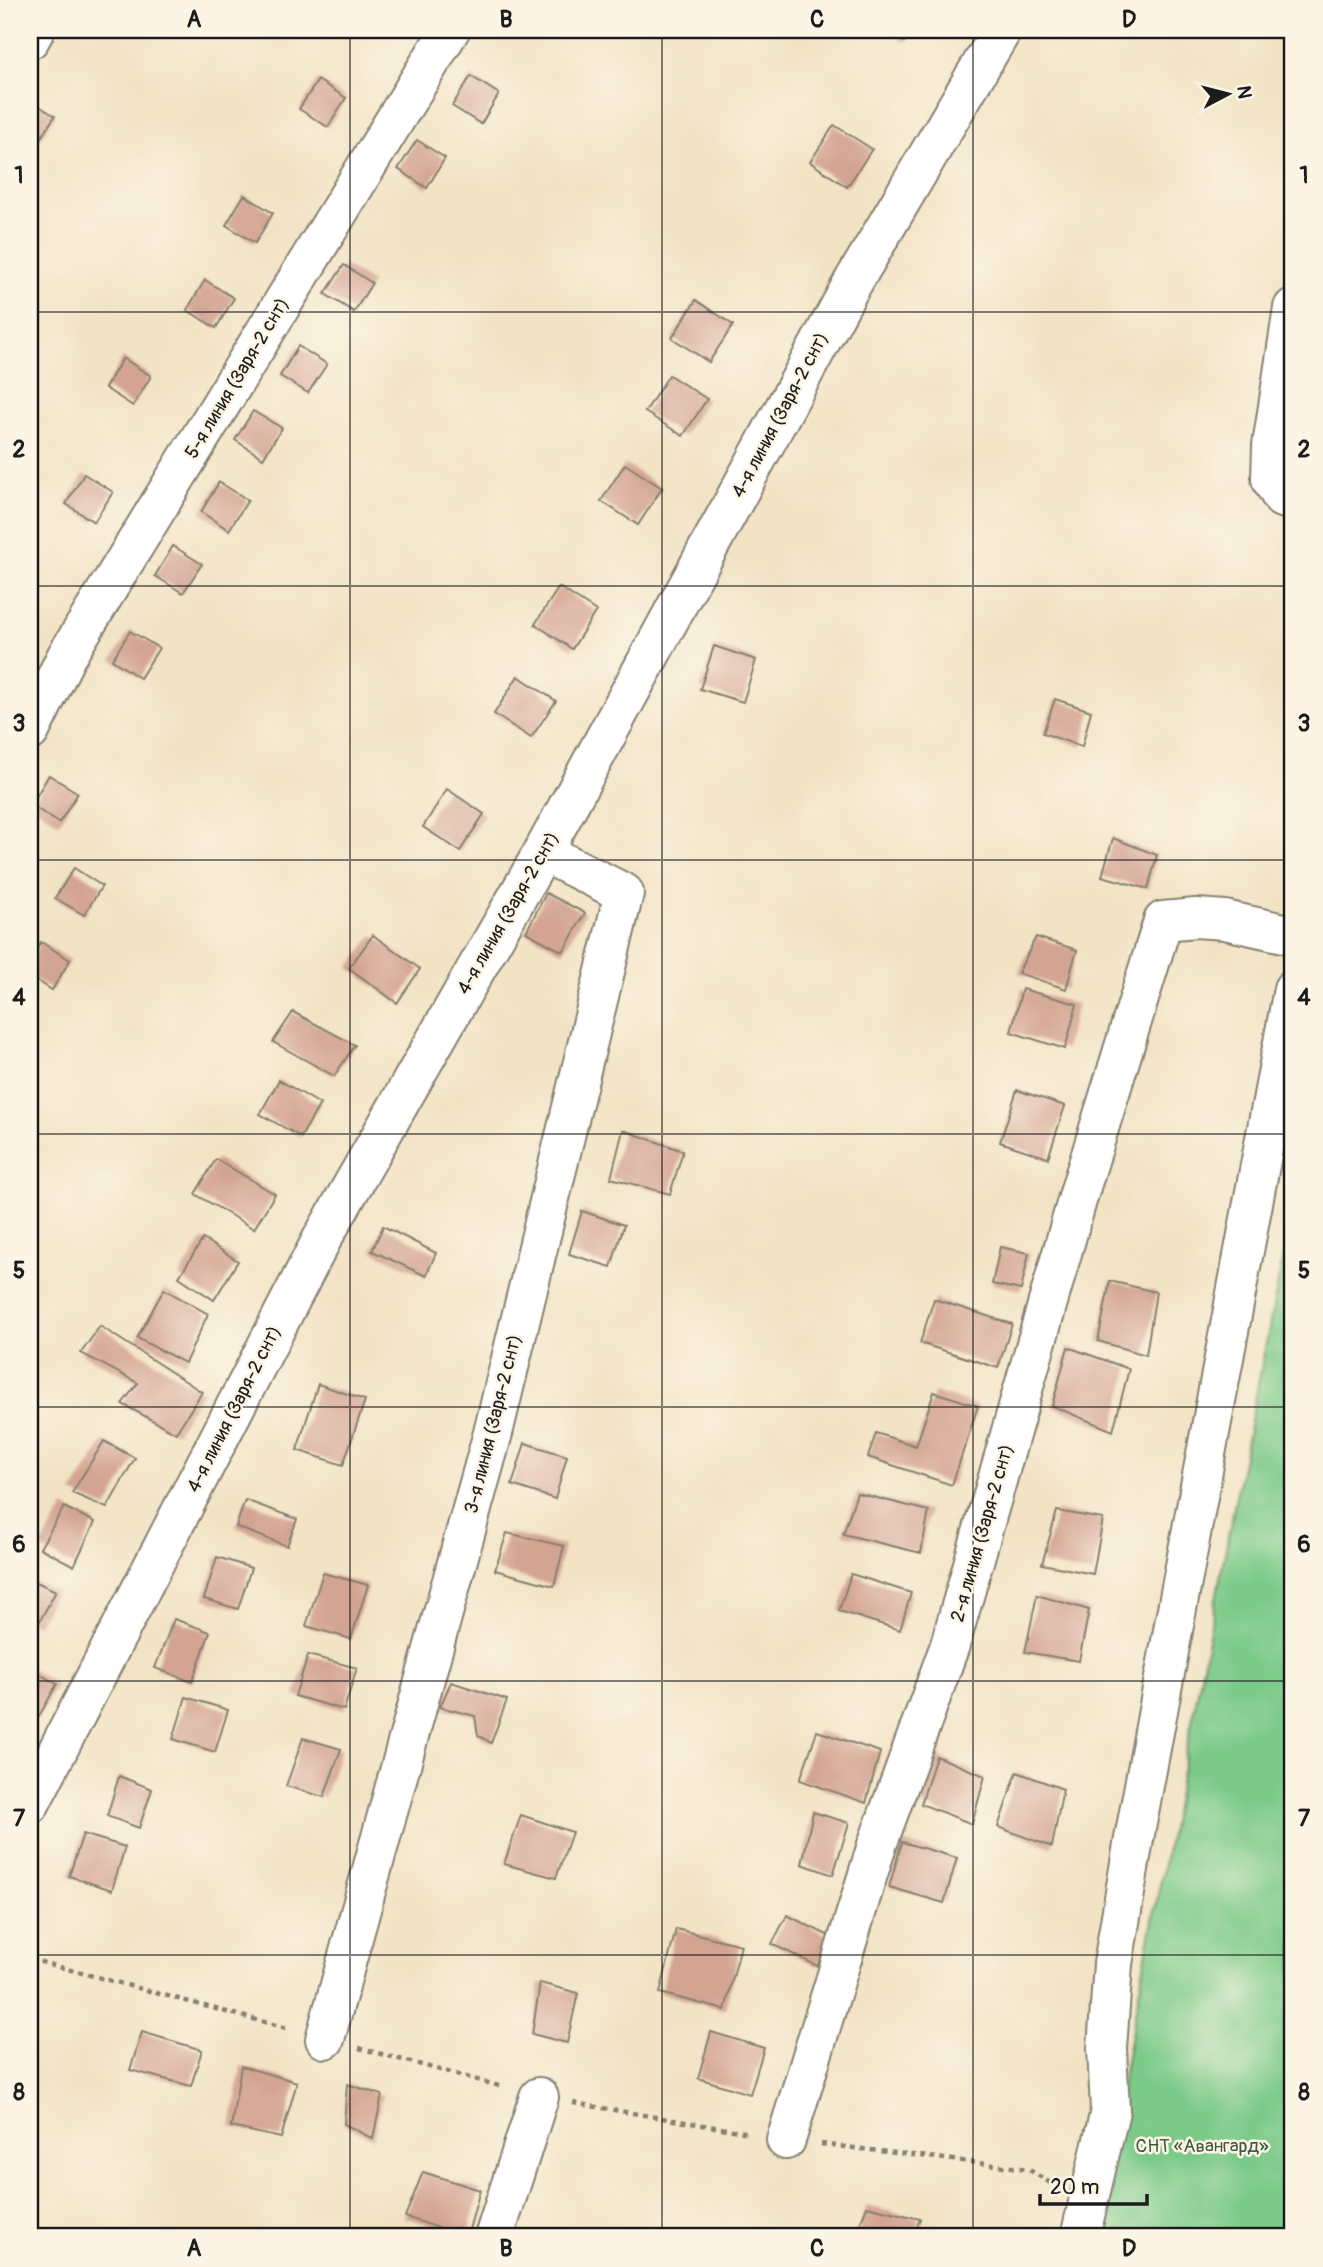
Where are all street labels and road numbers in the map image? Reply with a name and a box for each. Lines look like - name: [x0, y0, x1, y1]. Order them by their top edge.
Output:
- street label: 5-я линия (Заря-2 снт): [180, 293, 294, 463]
- street label: 4-я линия (Заря-2 снт): [726, 328, 834, 502]
- street label: 4-я линия (Заря-2 снт): [452, 827, 564, 999]
- street label: 4-я линия (Заря-2 снт): [182, 1322, 286, 1496]
- street label: 3-я линия (Заря-2 снт): [459, 1332, 527, 1516]
- street label: 2-я линия (Заря-2 снт): [945, 1441, 1019, 1625]

